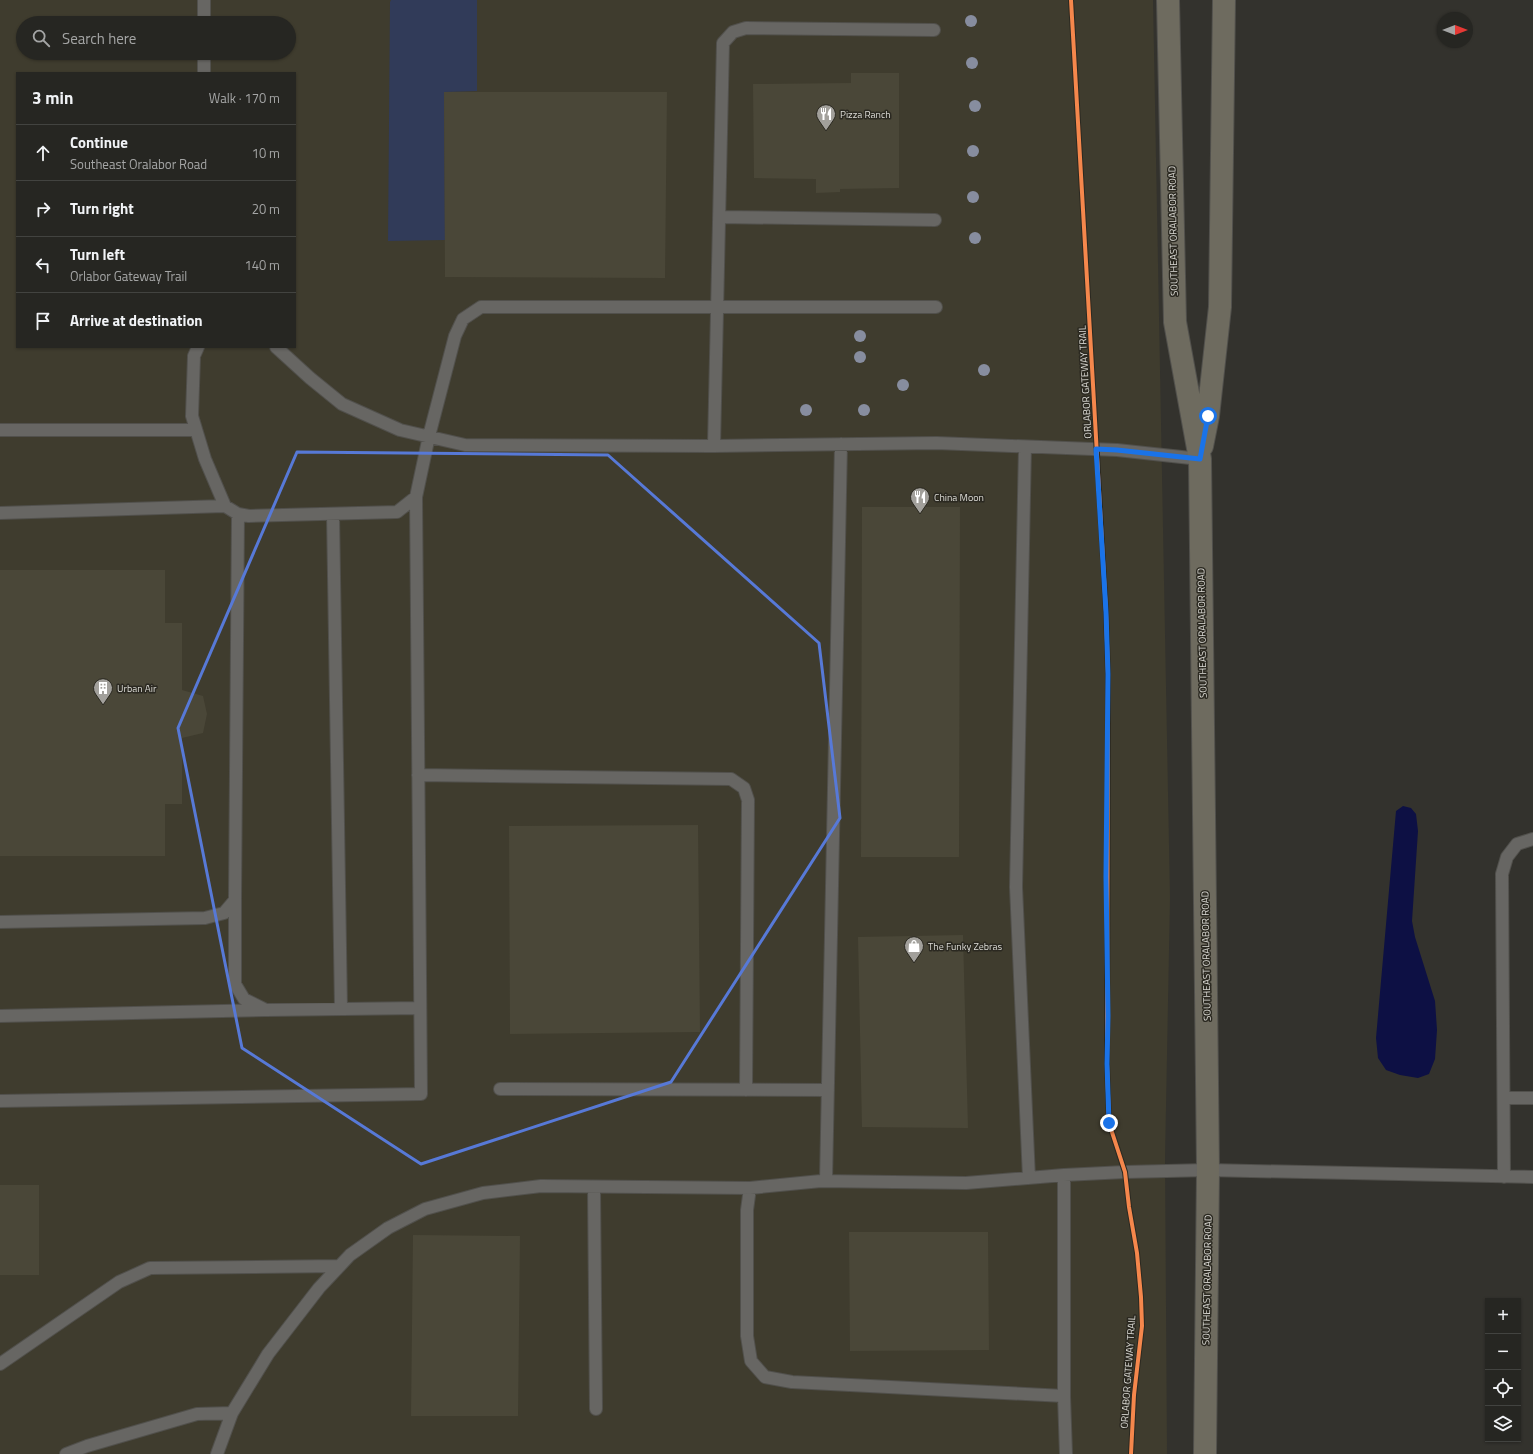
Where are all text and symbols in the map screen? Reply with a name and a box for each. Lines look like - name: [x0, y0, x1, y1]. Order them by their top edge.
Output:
- north arrow: [1437, 12, 1473, 48]
- search box: [16, 16, 296, 60]
- icon: search: [30, 27, 52, 49]
- text: Search here: [62, 27, 136, 50]
- text: 3 min: [32, 85, 73, 111]
- text: Walk · 170 m: [209, 88, 280, 108]
- restaurant icon: Pizza Ranch: [815, 103, 837, 131]
- place label: Pizza Ranch: [840, 107, 891, 122]
- text: Continue: [70, 131, 128, 154]
- icon: ahead: [32, 142, 54, 164]
- text: 10 m: [252, 143, 280, 163]
- text: Southeast Oralabor Road: [70, 154, 207, 174]
- street label: SOUTHEAST ORALABOR ROAD: [1164, 166, 1182, 296]
- text: Turn right: [70, 197, 134, 220]
- icon: right: [32, 198, 54, 220]
- text: 20 m: [252, 199, 280, 219]
- text: Turn left: [70, 243, 125, 266]
- icon: left: [32, 254, 54, 276]
- text: 140 m: [244, 255, 280, 275]
- text: Orlabor Gateway Trail: [70, 266, 187, 286]
- text: Arrive at destination: [70, 309, 203, 332]
- icon: arrive: [32, 310, 54, 332]
- street label: ORLABOR GATEWAY TRAIL: [1075, 325, 1095, 439]
- route start: [1199, 407, 1217, 425]
- restaurant icon: China Moon: [909, 486, 931, 514]
- place label: China Moon: [934, 490, 984, 505]
- street label: SOUTHEAST ORALABOR ROAD: [1193, 568, 1211, 698]
- building icon: Urban Air: [92, 677, 114, 705]
- place label: Urban Air: [117, 681, 157, 696]
- street label: SOUTHEAST ORALABOR ROAD: [1197, 891, 1215, 1021]
- shop icon: The Funky Zebras: [903, 935, 925, 963]
- place label: The Funky Zebras: [928, 939, 1002, 954]
- route end: [1100, 1114, 1118, 1132]
- street label: SOUTHEAST ORALABOR ROAD: [1198, 1215, 1216, 1345]
- map controls: [1485, 1298, 1521, 1442]
- button: +: [1485, 1298, 1521, 1334]
- street label: ORLABOR GATEWAY TRAIL: [1117, 1315, 1139, 1429]
- button: −: [1485, 1334, 1521, 1370]
- button: locate: [1485, 1370, 1521, 1406]
- button: layers: [1485, 1406, 1521, 1442]

